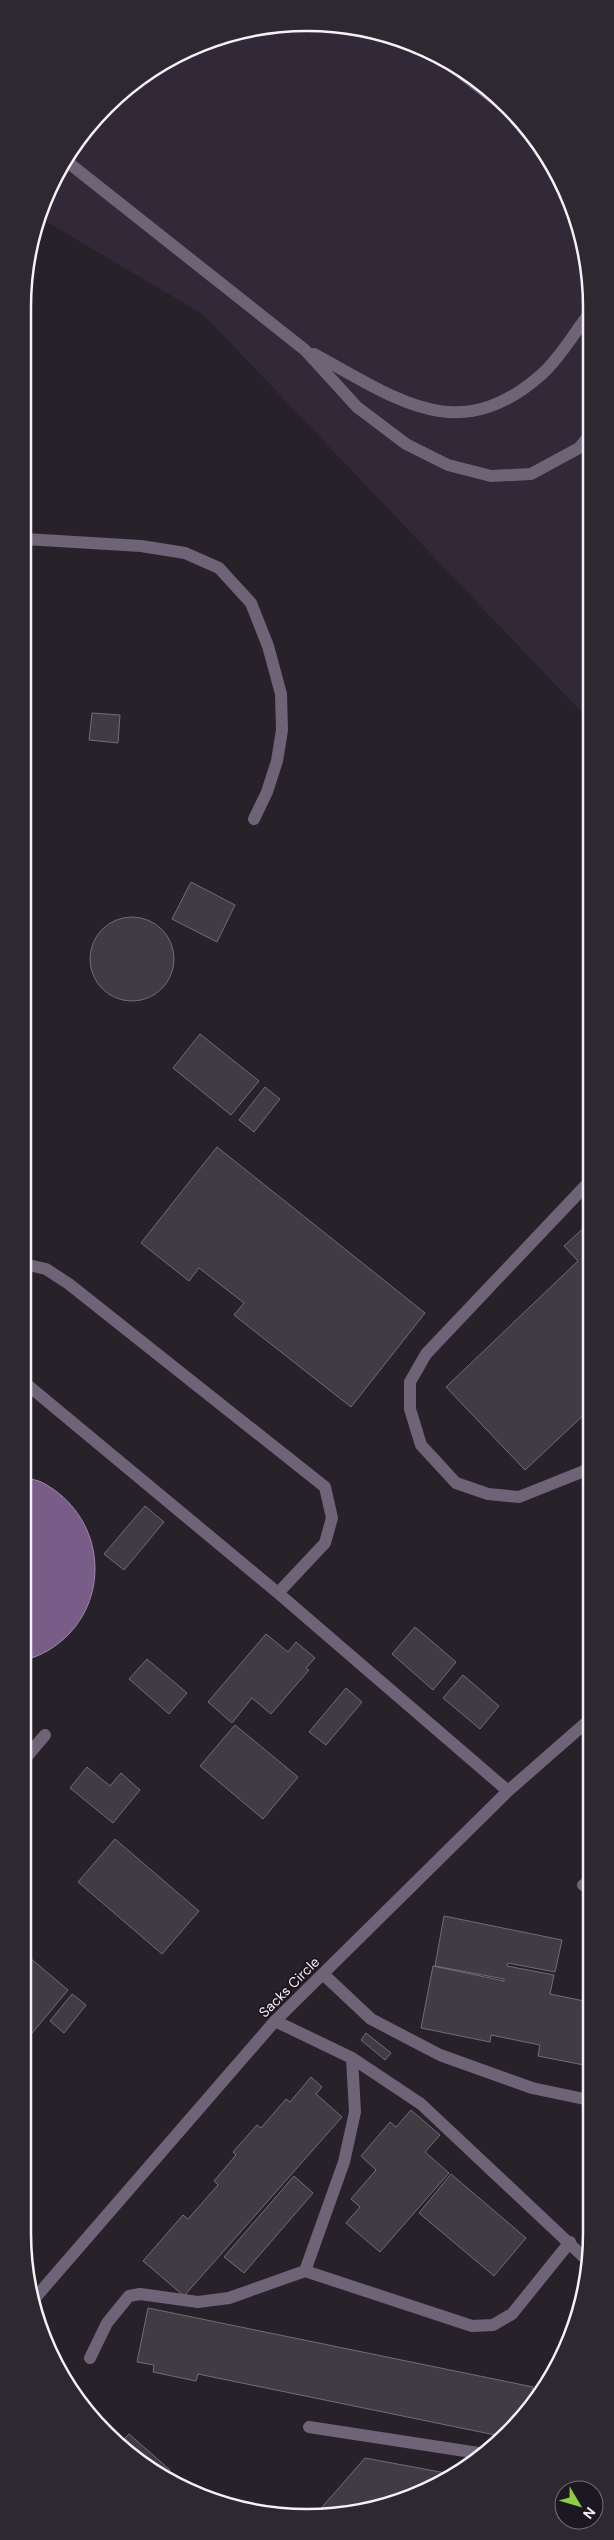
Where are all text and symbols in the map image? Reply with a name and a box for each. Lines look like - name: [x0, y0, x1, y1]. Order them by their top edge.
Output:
- street label: Sacks Circle: [255, 1953, 323, 2021]
- north arrow: [554, 2480, 604, 2530]
- text: N: [579, 2503, 599, 2523]

